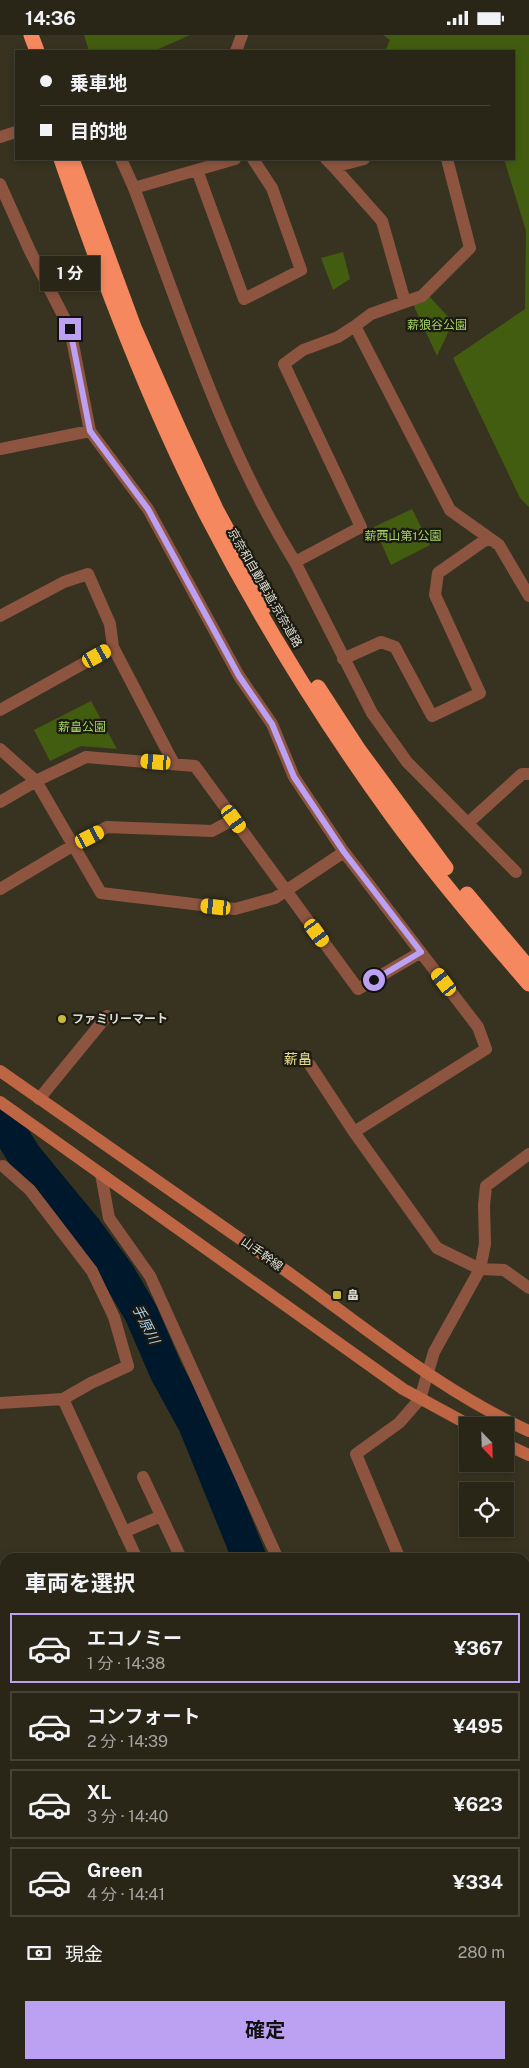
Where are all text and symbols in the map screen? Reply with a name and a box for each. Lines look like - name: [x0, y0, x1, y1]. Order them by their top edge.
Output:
- text: 14:36: [25, 7, 76, 29]
- text: 乗車地: [70, 72, 127, 94]
- text: 目的地: [70, 120, 127, 142]
- callout: 1 分: [40, 257, 100, 291]
- text: 1 分: [57, 264, 83, 283]
- route end: [59, 318, 81, 340]
- park label: 薪狼谷公園: [407, 318, 467, 332]
- street label: 京奈和自動車道;京奈道路: [225, 526, 305, 650]
- park label: 薪西山第1公園: [365, 529, 441, 543]
- car: [80, 642, 113, 670]
- park label: 薪畠公園: [58, 720, 106, 734]
- car: [140, 753, 171, 771]
- car: [219, 802, 248, 836]
- car: [73, 824, 106, 850]
- car: [200, 898, 231, 916]
- car: [302, 916, 331, 950]
- car: [428, 966, 459, 998]
- route start: [363, 969, 385, 991]
- place label: ファミリーマート: [72, 1012, 168, 1026]
- marker: ファミリーマート: [56, 1013, 68, 1025]
- district label: 薪畠: [284, 1051, 312, 1067]
- street label: 山手幹線: [238, 1234, 286, 1274]
- place label: 畠: [347, 1288, 359, 1302]
- marker: 畠: [331, 1289, 343, 1301]
- water label: 手原川: [129, 1302, 164, 1348]
- north arrow: [459, 1417, 514, 1473]
- map controls: [459, 1417, 514, 1537]
- button: locate: [459, 1482, 514, 1537]
- text: 車両を選択: [25, 1570, 135, 1596]
- icon: car: [27, 1626, 72, 1671]
- text: エコノミー: [87, 1627, 182, 1649]
- text: ¥367: [454, 1637, 503, 1659]
- text: 1 分 · 14:38: [87, 1654, 165, 1673]
- icon: car: [27, 1704, 72, 1749]
- text: コンフォート: [87, 1705, 200, 1727]
- text: ¥495: [453, 1715, 503, 1737]
- text: 2 分 · 14:39: [87, 1732, 168, 1751]
- text: XL: [87, 1781, 112, 1803]
- icon: car: [27, 1782, 72, 1827]
- text: ¥623: [453, 1793, 503, 1815]
- text: 3 分 · 14:40: [87, 1807, 168, 1826]
- text: Green: [87, 1859, 142, 1881]
- icon: car: [27, 1860, 72, 1905]
- text: ¥334: [453, 1871, 503, 1893]
- text: 4 分 · 14:41: [87, 1885, 165, 1904]
- icon: cash: [25, 1939, 53, 1967]
- text: 現金: [65, 1943, 103, 1965]
- text: 280 m: [458, 1943, 505, 1962]
- button: 確定: [25, 2001, 505, 2059]

